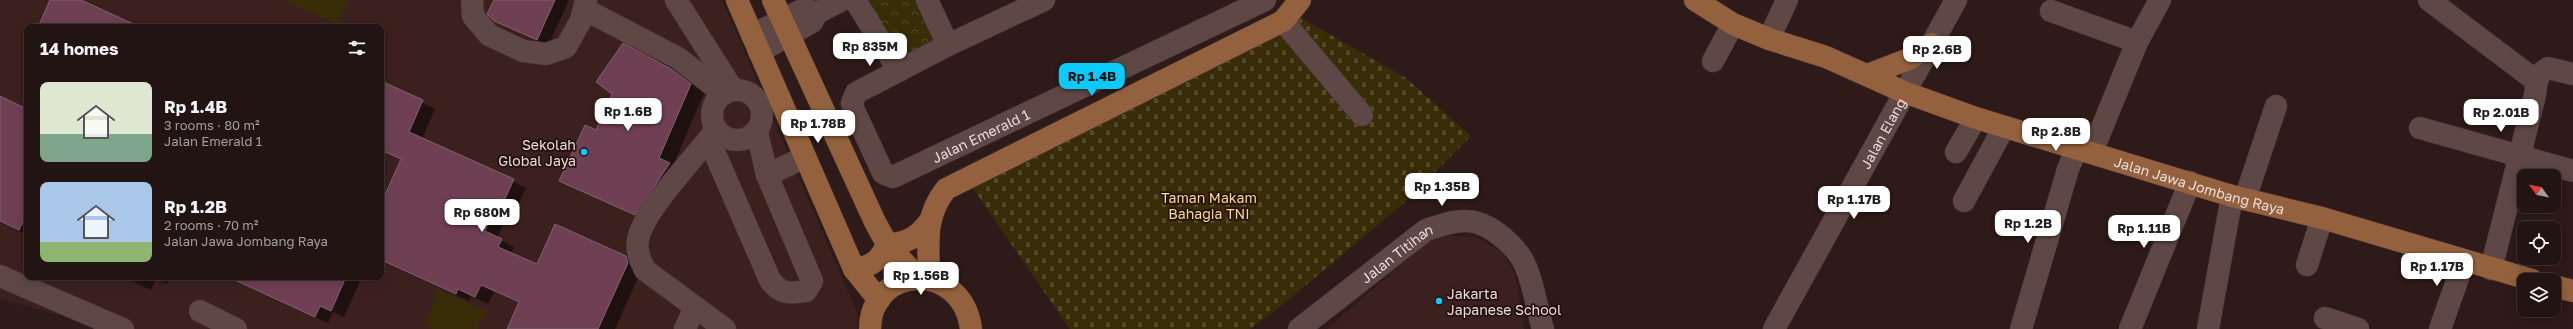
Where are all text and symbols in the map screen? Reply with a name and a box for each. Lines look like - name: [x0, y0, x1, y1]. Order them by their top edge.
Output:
- pin: Rp 835M: [833, 33, 907, 67]
- pin: Rp 2.6B: [1900, 36, 1974, 70]
- icon: filters: [346, 37, 368, 59]
- text: 14 homes: [40, 38, 119, 59]
- text: Rp 835M: [842, 38, 898, 54]
- text: Rp 2.6B: [1912, 41, 1962, 57]
- pin: Rp 1.4B: [1055, 63, 1129, 97]
- text: Rp 1.4B: [1068, 68, 1116, 84]
- street label: Jalan Elang: [1856, 95, 1909, 171]
- text: Rp 1.4B: [164, 96, 227, 117]
- icon: home: [72, 98, 120, 146]
- pin: Rp 1.6B: [591, 98, 665, 132]
- pin: Rp 2.01B: [2460, 99, 2542, 133]
- text: Rp 1.6B: [604, 103, 652, 119]
- text: Rp 2.01B: [2473, 104, 2529, 120]
- street label: Jalan Emerald 1: [929, 105, 1032, 166]
- pin: Rp 1.78B: [777, 110, 859, 144]
- text: Rp 1.78B: [790, 115, 846, 131]
- text: 3 rooms · 80 m²: [164, 117, 260, 133]
- pin: Rp 2.8B: [2019, 118, 2093, 152]
- text: Rp 2.8B: [2031, 123, 2081, 139]
- text: Jalan Emerald 1: [164, 133, 262, 149]
- place label: Sekolah Global Jaya: [498, 136, 576, 169]
- marker: Sekolah Global Jaya: [579, 147, 589, 157]
- street label: Jalan Jawa Jombang Raya: [2112, 152, 2286, 217]
- north arrow: [2517, 169, 2561, 213]
- map controls: [2517, 169, 2561, 317]
- pin: Rp 1.35B: [1401, 173, 1483, 207]
- text: Rp 1.35B: [1414, 178, 1470, 194]
- pin: Rp 1.17B: [1813, 186, 1895, 220]
- park label: Taman Makam Bahagia TNI: [1161, 189, 1257, 222]
- text: Rp 1.17B: [1827, 191, 1881, 207]
- text: Rp 1.2B: [164, 196, 227, 217]
- icon: home: [72, 198, 120, 246]
- pin: Rp 680M: [445, 199, 519, 233]
- text: Rp 680M: [454, 204, 510, 220]
- pin: Rp 1.2B: [1991, 210, 2065, 244]
- text: Rp 1.2B: [2004, 215, 2052, 231]
- pin: Rp 1.11B: [2103, 215, 2185, 249]
- text: 2 rooms · 70 m²: [164, 217, 259, 233]
- street label: Jalan Titihan: [1357, 220, 1435, 286]
- text: Rp 1.11B: [2117, 220, 2171, 236]
- button: locate: [2517, 221, 2561, 265]
- text: Jalan Jawa Jombang Raya: [164, 233, 328, 249]
- pin: Rp 1.17B: [2396, 253, 2478, 287]
- text: Rp 1.17B: [2410, 258, 2464, 274]
- pin: Rp 1.56B: [880, 262, 962, 296]
- text: Rp 1.56B: [893, 267, 949, 283]
- button: layers: [2517, 273, 2561, 317]
- place label: Jakarta Japanese School: [1447, 285, 1561, 318]
- marker: Jakarta Japanese School: [1434, 296, 1444, 306]

